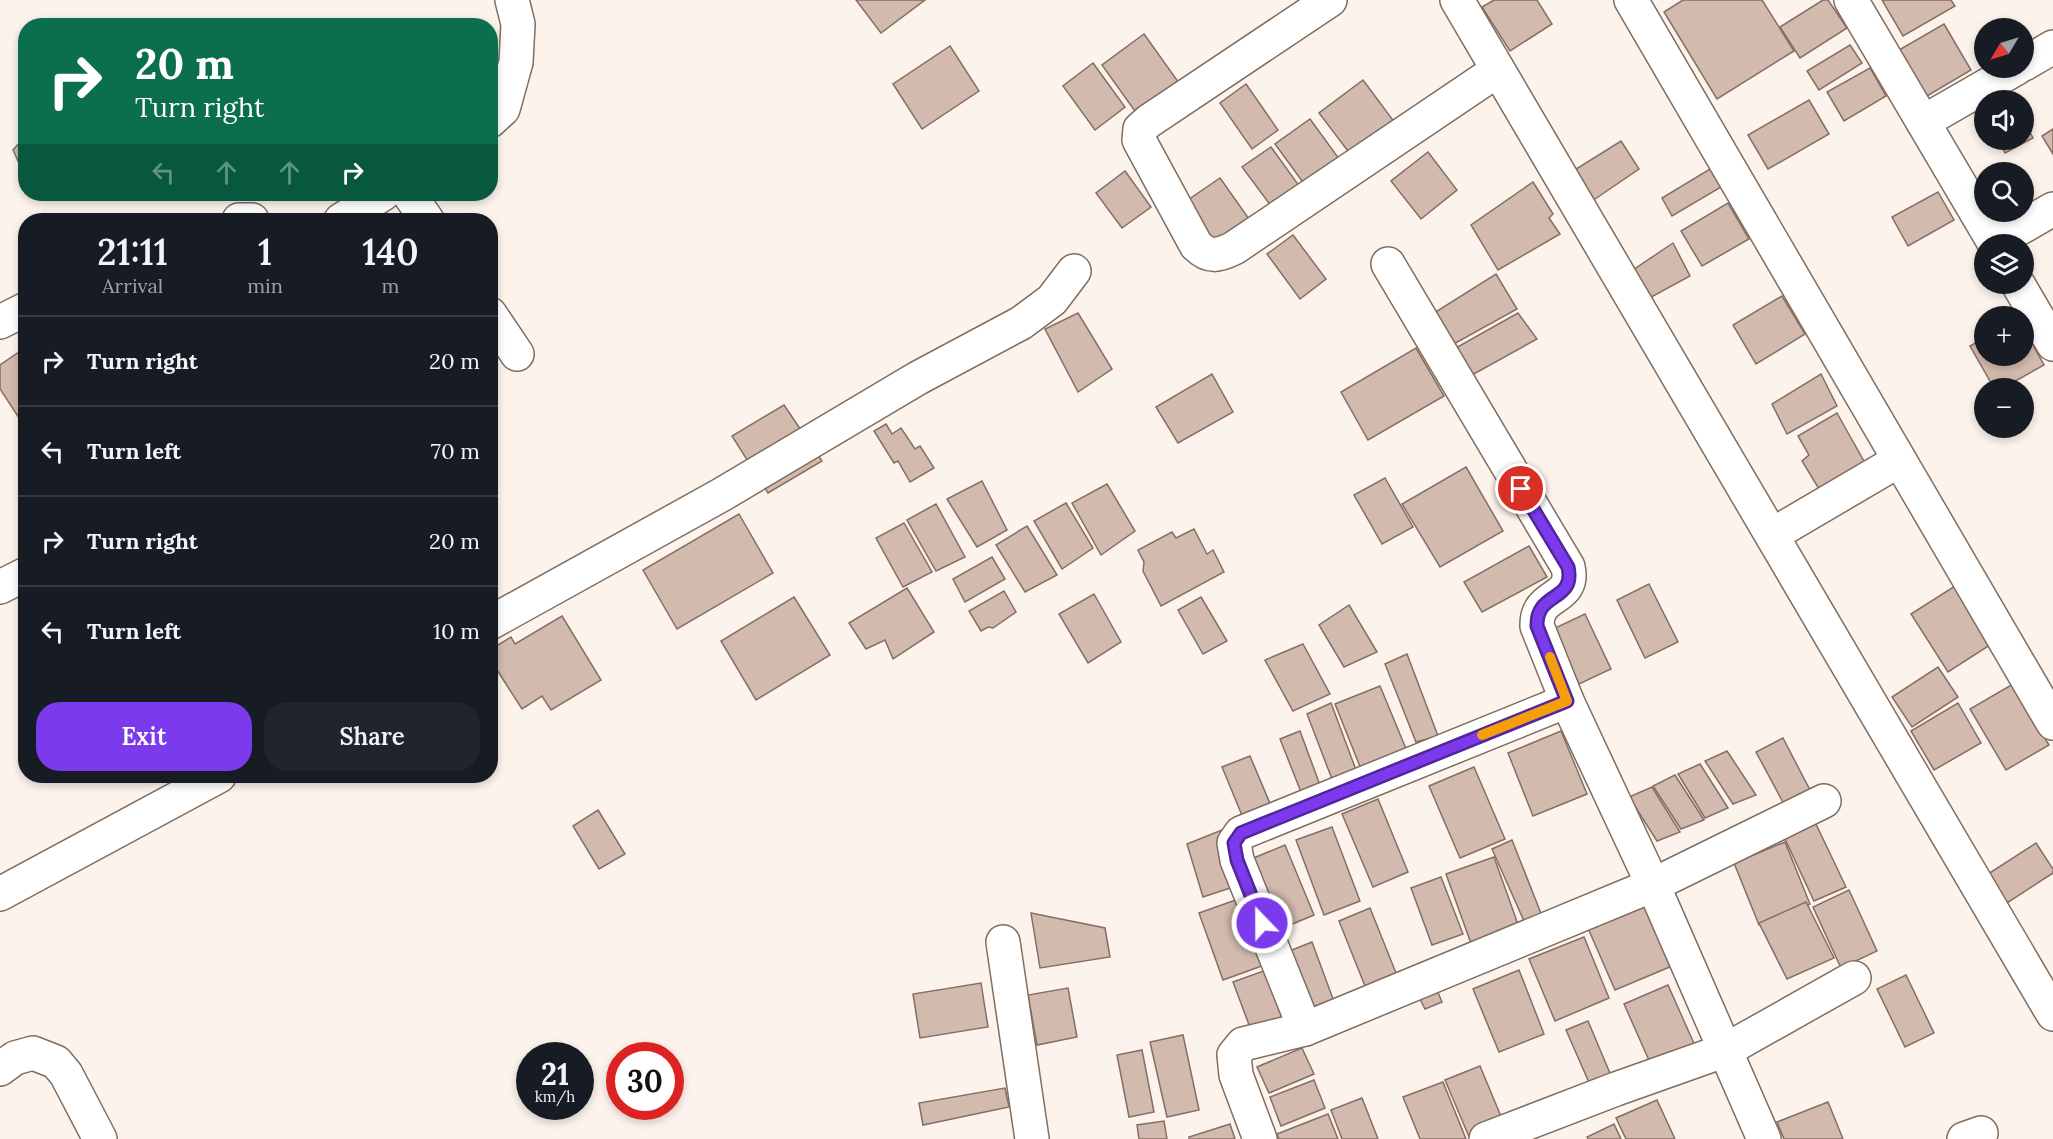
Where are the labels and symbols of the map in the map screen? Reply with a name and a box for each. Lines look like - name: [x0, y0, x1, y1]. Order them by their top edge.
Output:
- north arrow: [1974, 18, 2034, 78]
- pin: [1495, 463, 1546, 514]
- position arrow: [1230, 891, 1294, 955]
- speed limit sign: 30: [606, 1042, 684, 1120]

